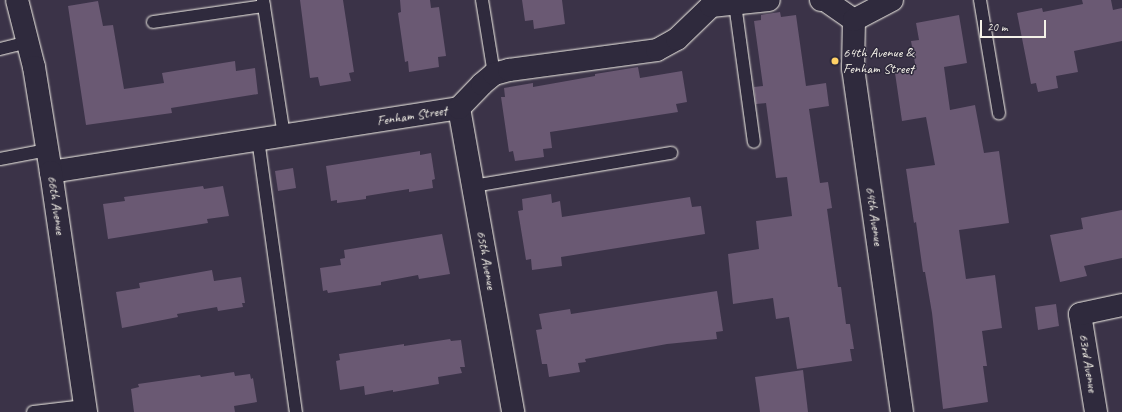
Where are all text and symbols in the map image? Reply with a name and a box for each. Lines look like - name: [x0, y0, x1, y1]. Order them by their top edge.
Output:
- scale bar: [982, 12, 1048, 38]
- text: 20 m: [987, 19, 1007, 35]
- place label: 64th Avenue & Fenham Street: [843, 45, 914, 78]
- marker: 64th Avenue & Fenham Street: [830, 56, 840, 66]
- street label: Fenham Street: [376, 102, 448, 130]
- street label: 66th Avenue: [44, 175, 68, 235]
- street label: 64th Avenue: [862, 186, 886, 246]
- street label: 65th Avenue: [473, 229, 499, 291]
- street label: 63rd Avenue: [1075, 333, 1101, 393]

